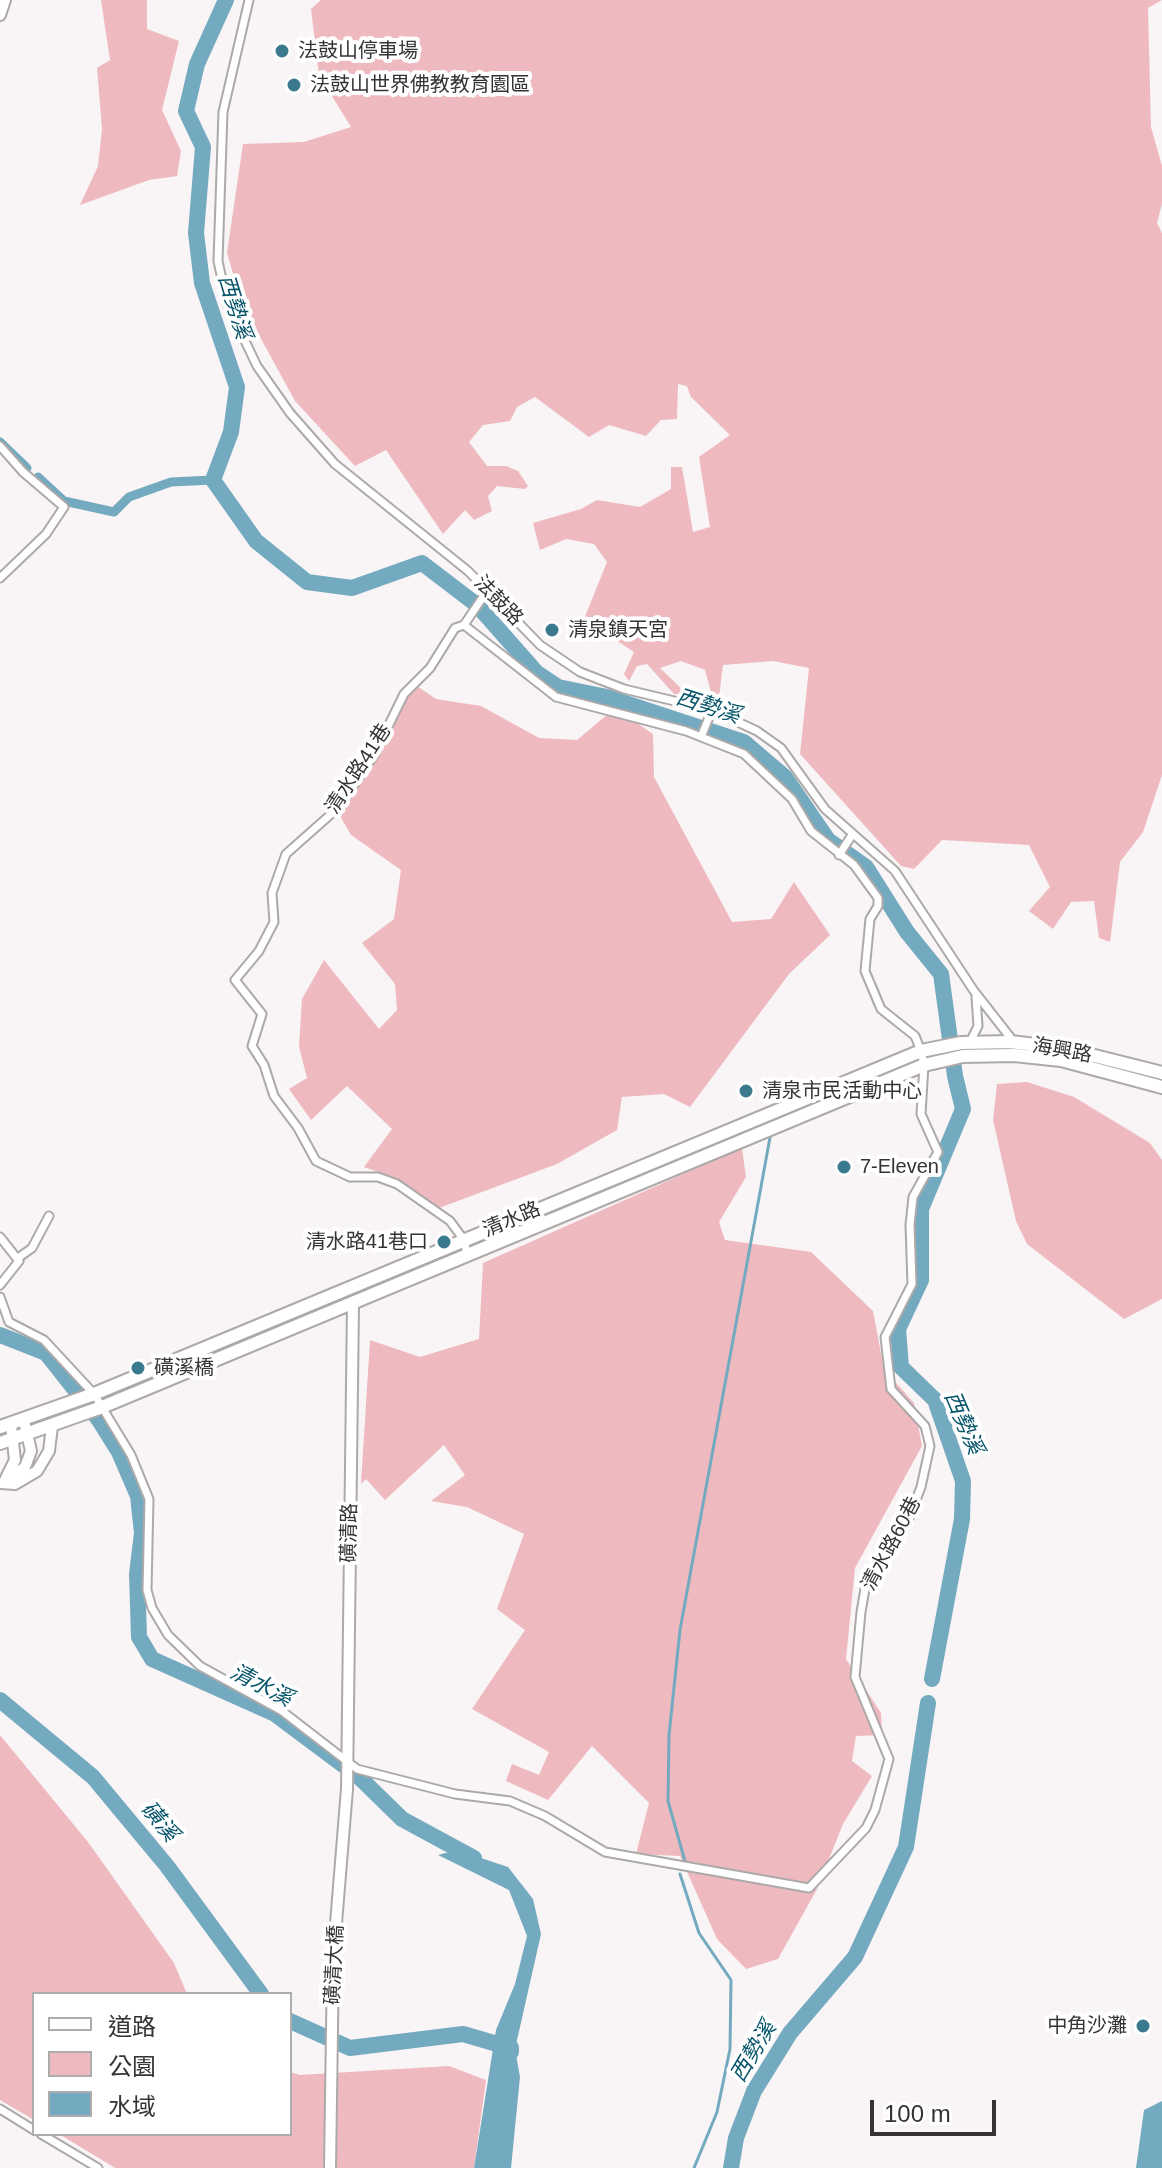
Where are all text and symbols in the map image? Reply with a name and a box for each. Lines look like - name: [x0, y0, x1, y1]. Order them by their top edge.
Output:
- place label: 法鼓山停車場: [298, 39, 418, 63]
- marker: 法鼓山停車場: [273, 42, 291, 60]
- place label: 法鼓山世界佛教教育園區: [310, 73, 530, 97]
- marker: 法鼓山世界佛教教育園區: [285, 76, 303, 94]
- water label: 西勢溪: [212, 272, 256, 342]
- street label: 法鼓路: [469, 571, 527, 631]
- place label: 清泉鎮天宮: [568, 618, 668, 642]
- marker: 清泉鎮天宮: [543, 621, 561, 639]
- water label: 西勢溪: [673, 684, 743, 730]
- street label: 清水路41巷: [321, 720, 397, 818]
- street label: 海興路: [1030, 1034, 1094, 1068]
- place label: 清泉市民活動中心: [762, 1079, 922, 1103]
- marker: 清泉市民活動中心: [737, 1082, 755, 1100]
- place label: 7-Eleven: [860, 1155, 939, 1179]
- marker: 7-Eleven: [835, 1158, 853, 1176]
- street label: 清水路: [480, 1197, 544, 1243]
- place label: 清水路41巷口: [306, 1230, 428, 1254]
- marker: 清水路41巷口: [435, 1233, 453, 1251]
- place label: 磺溪橋: [154, 1356, 214, 1380]
- marker: 磺溪橋: [129, 1359, 147, 1377]
- water label: 西勢溪: [938, 1387, 988, 1459]
- street label: 清水路60巷: [857, 1493, 927, 1595]
- street label: 磺清路: [337, 1503, 363, 1563]
- water label: 清水溪: [226, 1659, 296, 1713]
- water label: 磺溪: [135, 1797, 183, 1847]
- street label: 磺清大橋: [321, 1924, 349, 2006]
- legend: [32, 1992, 292, 2136]
- text: 道路: [108, 2013, 156, 2040]
- place label: 中角沙灘: [1047, 2014, 1127, 2038]
- water label: 西勢溪: [726, 2017, 782, 2087]
- marker: 中角沙灘: [1134, 2017, 1152, 2035]
- text: 公園: [108, 2053, 156, 2080]
- scale bar: [874, 2084, 1000, 2134]
- text: 水域: [108, 2093, 156, 2120]
- text: 100 m: [884, 2100, 951, 2127]

